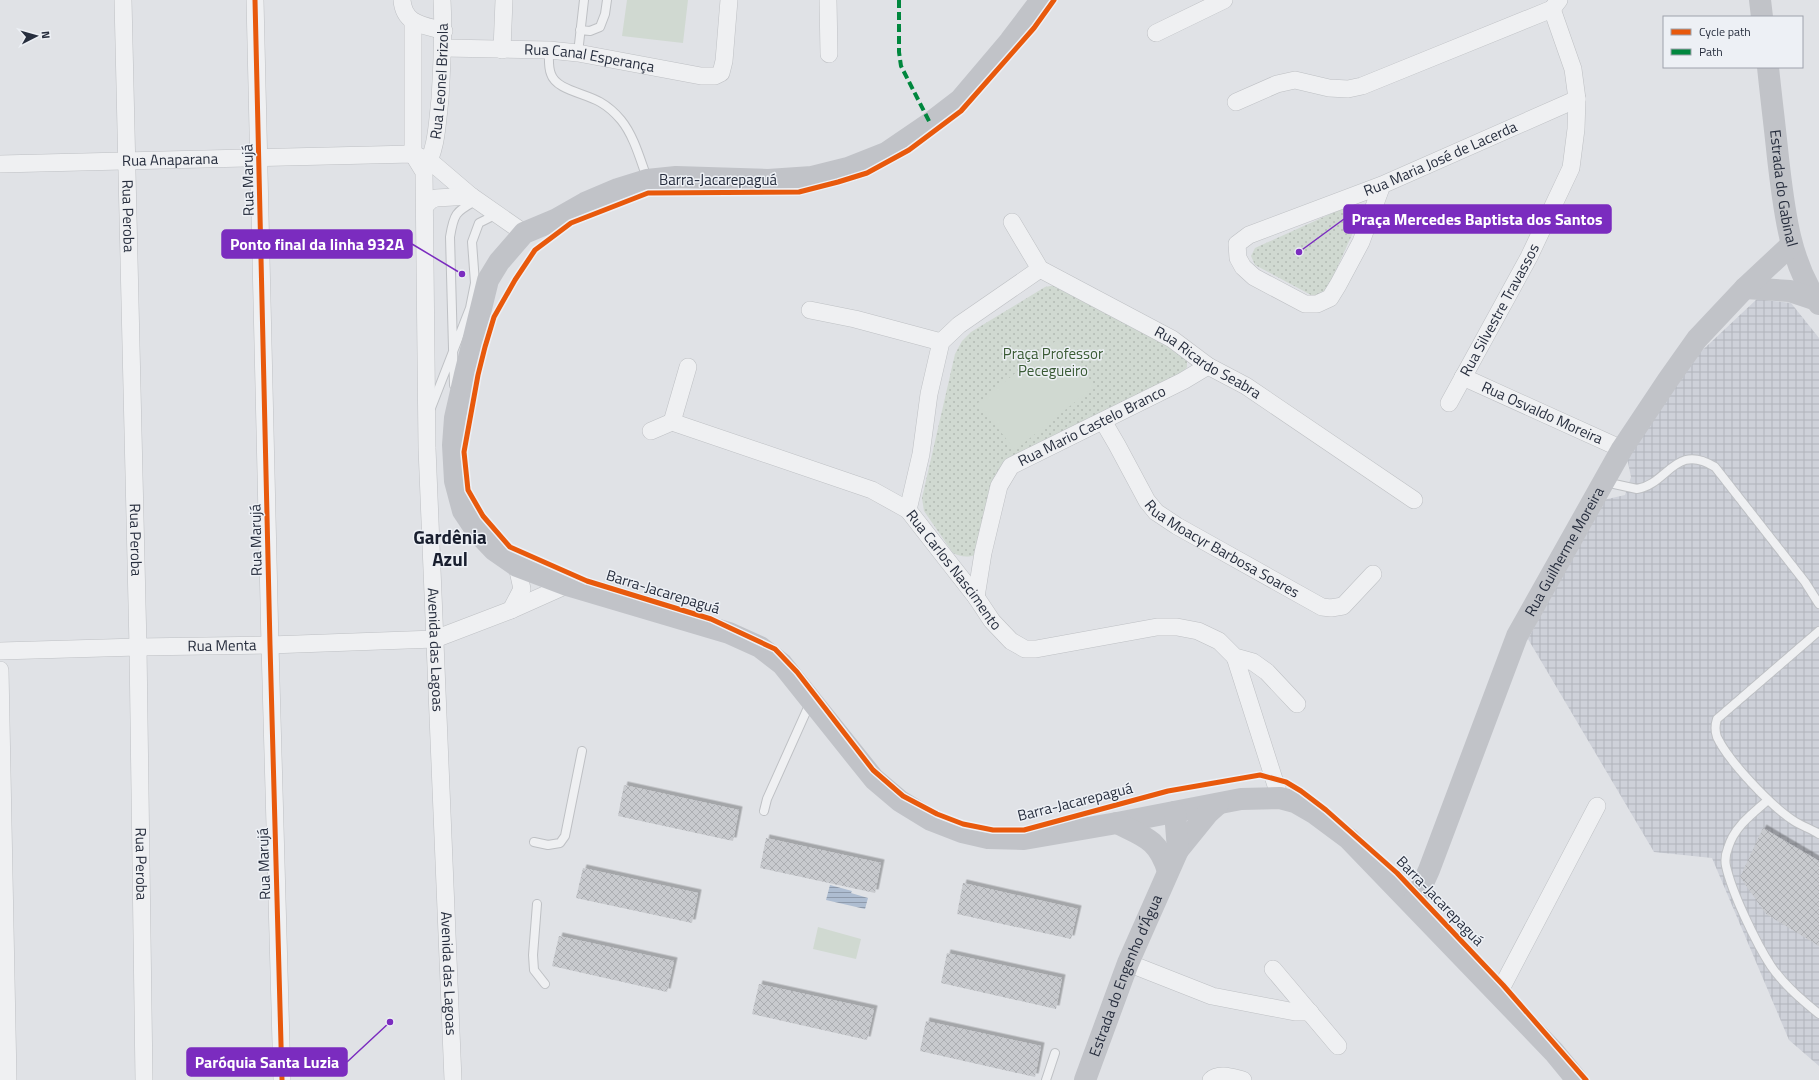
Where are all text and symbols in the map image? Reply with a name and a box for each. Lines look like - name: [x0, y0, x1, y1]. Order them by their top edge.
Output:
- north arrow: [16, 16, 56, 56]
- legend: [1663, 16, 1803, 68]
- text: Cycle path: [1699, 22, 1751, 41]
- street label: Rua Leonel Brizola: [423, 23, 454, 141]
- text: N: [38, 30, 54, 40]
- street label: Rua Canal Esperança: [524, 38, 657, 78]
- text: Path: [1699, 42, 1723, 61]
- street label: Rua Maria José de Lacerda: [1360, 115, 1521, 202]
- street label: Estrada do Gabinal: [1764, 128, 1804, 249]
- street label: Rua Marujá: [235, 143, 260, 216]
- street label: Rua Anaparana: [122, 147, 219, 172]
- street label: Barra-Jacarepaguá: [659, 168, 777, 191]
- street label: Rua Peroba: [116, 179, 141, 253]
- callout: Praça Mercedes Baptista dos Santos: [1344, 205, 1611, 233]
- text: Praça Mercedes Baptista dos Santos: [1351, 207, 1603, 231]
- callout: Ponto final da linha 932A: [222, 230, 412, 258]
- text: Ponto final da linha 932A: [230, 232, 404, 256]
- street label: Rua Silvestre Travassos: [1454, 239, 1545, 380]
- street label: Rua Ricardo Seabra: [1151, 320, 1267, 404]
- park label: Praça Professor Pecegueiro: [1003, 342, 1103, 382]
- street label: Rua Osvaldo Moreira: [1478, 375, 1607, 450]
- street label: Rua Mario Castelo Branco: [1014, 379, 1170, 472]
- street label: Rua Guilherme Moreira: [1518, 482, 1610, 620]
- street label: Rua Moacyr Barbosa Soares: [1139, 494, 1304, 603]
- street label: Rua Peroba: [124, 503, 148, 577]
- street label: Rua Marujá: [243, 503, 268, 576]
- street label: Rua Carlos Nascimento: [901, 504, 1007, 636]
- district label: Gardênia Azul: [413, 522, 487, 573]
- street label: Barra-Jacarepaguá: [603, 563, 723, 620]
- street label: Avenida das Lagoas: [422, 587, 450, 712]
- street label: Rua Menta: [187, 633, 257, 657]
- street label: Barra-Jacarepaguá: [1015, 776, 1135, 827]
- street label: Rua Peroba: [130, 827, 154, 901]
- street label: Rua Marujá: [251, 827, 276, 900]
- street label: Barra-Jacarepaguá: [1391, 850, 1490, 951]
- street label: Estrada do Engenho d'Água: [1083, 890, 1168, 1060]
- street label: Avenida das Lagoas: [435, 911, 463, 1036]
- callout: Paróquia Santa Luzia: [187, 1048, 347, 1076]
- text: Paróquia Santa Luzia: [195, 1050, 339, 1074]

